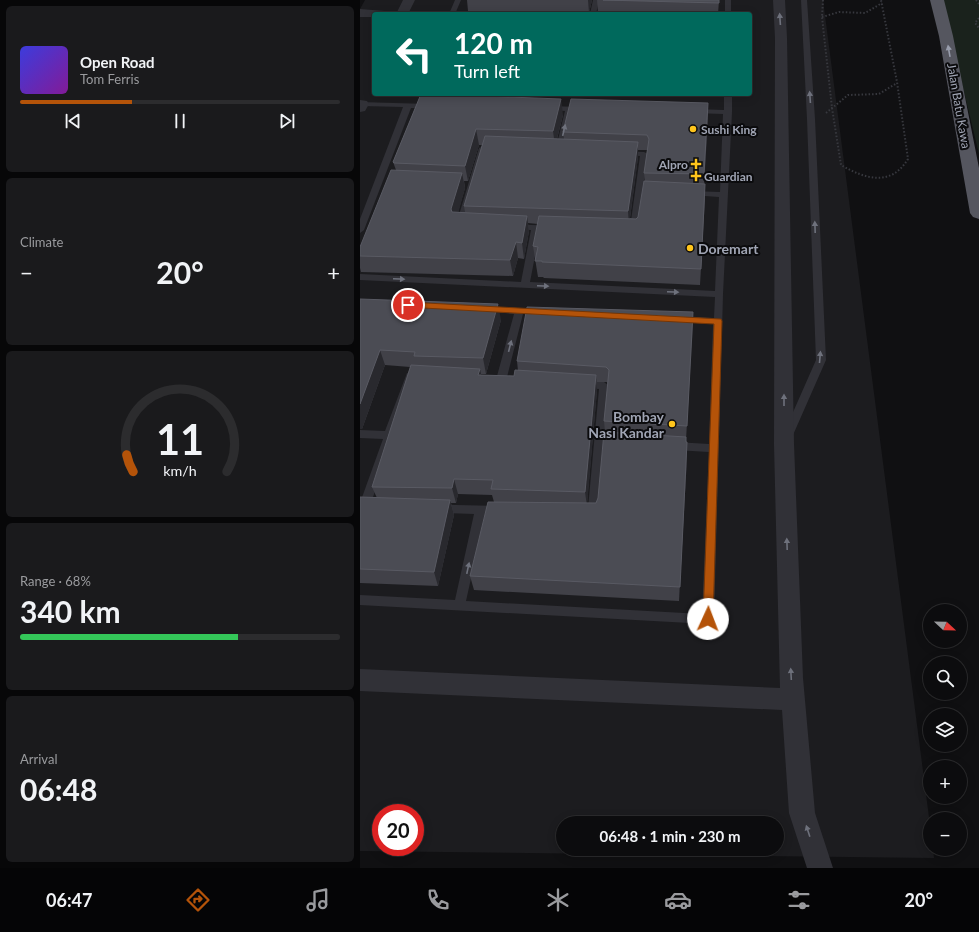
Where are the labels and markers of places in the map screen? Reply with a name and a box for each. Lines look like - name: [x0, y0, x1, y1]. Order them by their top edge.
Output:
- place label: Sushi King: [701, 122, 757, 137]
- marker: Sushi King: [688, 124, 698, 134]
- place label: Alpro: [658, 157, 688, 172]
- marker: Alpro: [691, 159, 701, 169]
- place label: Guardian: [704, 169, 753, 184]
- marker: Guardian: [691, 171, 701, 181]
- place label: Doremart: [698, 240, 759, 257]
- marker: Doremart: [685, 243, 695, 253]
- pin: [391, 288, 425, 322]
- place label: Bombay Nasi Kandar: [588, 408, 665, 441]
- marker: Bombay Nasi Kandar: [667, 419, 677, 429]

